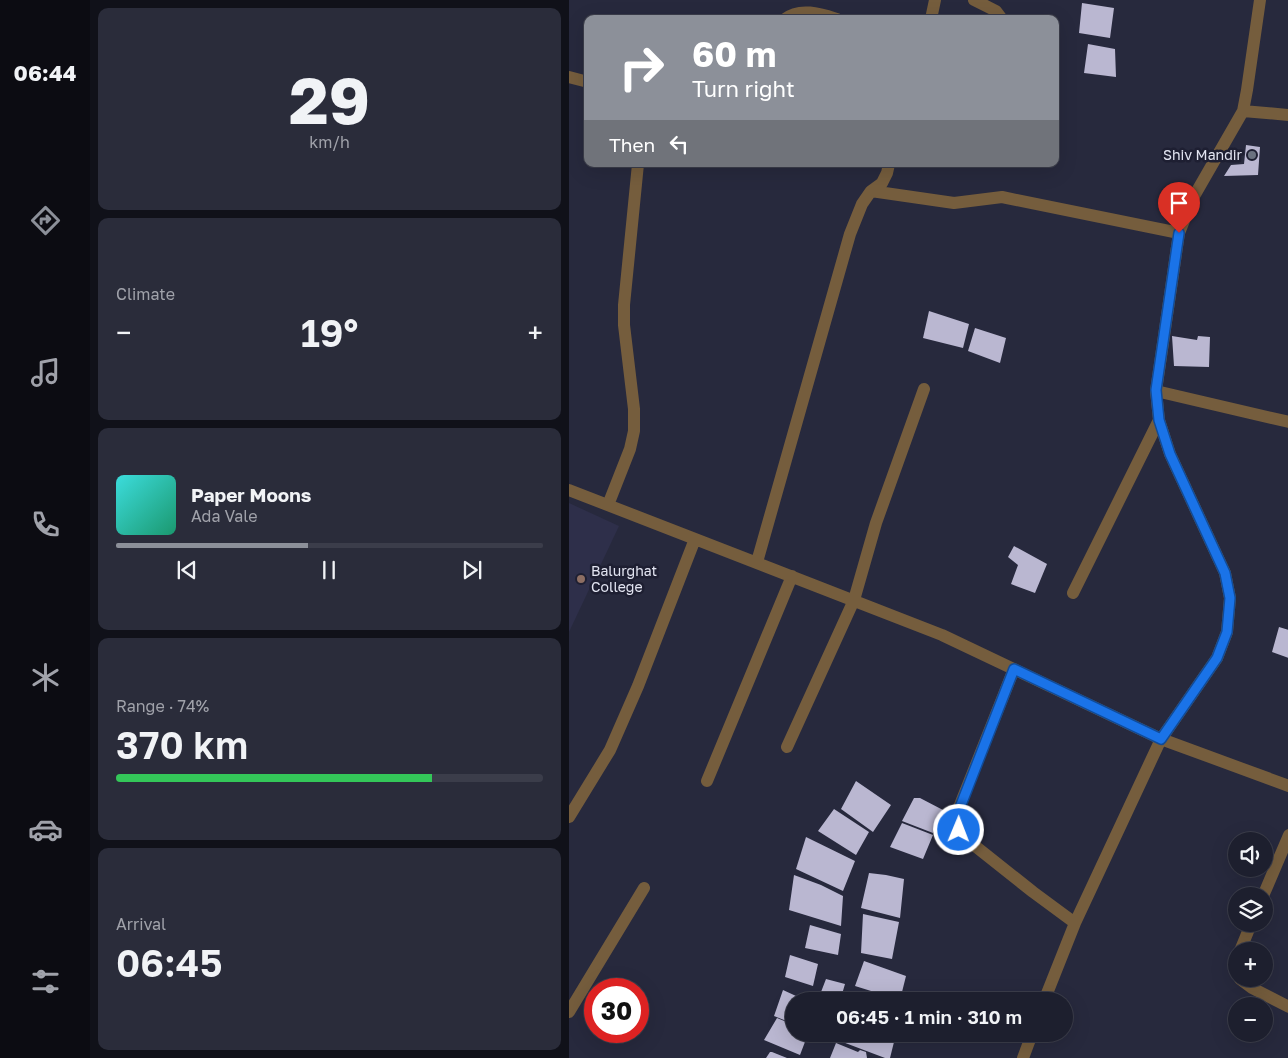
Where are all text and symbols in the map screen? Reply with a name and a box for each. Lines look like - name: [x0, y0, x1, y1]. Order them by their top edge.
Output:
- text: 60 m: [692, 33, 776, 75]
- icon: right: [609, 35, 674, 100]
- text: 06:44: [14, 59, 76, 86]
- text: 29: [289, 60, 370, 138]
- text: Turn right: [692, 75, 795, 102]
- icon: left: [665, 130, 693, 158]
- text: km/h: [309, 132, 350, 152]
- text: Then: [609, 133, 655, 156]
- place label: Shiv Mandir: [1163, 146, 1243, 163]
- marker: Shiv Mandir: [1246, 149, 1258, 161]
- pin: [1158, 182, 1200, 233]
- icon: arrive: [1165, 189, 1193, 217]
- icon: directions: [28, 203, 63, 238]
- text: Climate: [116, 284, 175, 304]
- text: 19°: [301, 310, 358, 355]
- text: −: [116, 316, 131, 349]
- text: +: [528, 316, 543, 349]
- icon: music: [28, 355, 63, 390]
- text: Paper Moons: [191, 483, 311, 506]
- text: Ada Vale: [191, 506, 257, 526]
- icon: phone: [28, 507, 63, 542]
- icon: previous: [173, 556, 201, 584]
- icon: pause: [315, 556, 343, 584]
- icon: next: [458, 556, 486, 584]
- place label: Balurghat College: [591, 562, 657, 595]
- marker: Balurghat College: [575, 573, 587, 585]
- icon: climate: [28, 660, 63, 695]
- text: Range · 74%: [116, 696, 209, 716]
- text: 370 km: [116, 722, 248, 767]
- position arrow: [932, 803, 984, 855]
- icon: car: [28, 812, 63, 847]
- map controls: [1228, 832, 1273, 1042]
- button: sound: [1228, 832, 1273, 877]
- button: layers: [1228, 887, 1273, 932]
- text: Arrival: [116, 914, 166, 934]
- text: 06:45: [116, 940, 222, 985]
- button: +: [1228, 942, 1273, 987]
- icon: filters: [28, 964, 63, 999]
- speed limit sign: 30: [584, 978, 649, 1043]
- button: −: [1228, 997, 1273, 1042]
- text: 06:45 · 1 min · 310 m: [836, 1005, 1022, 1028]

